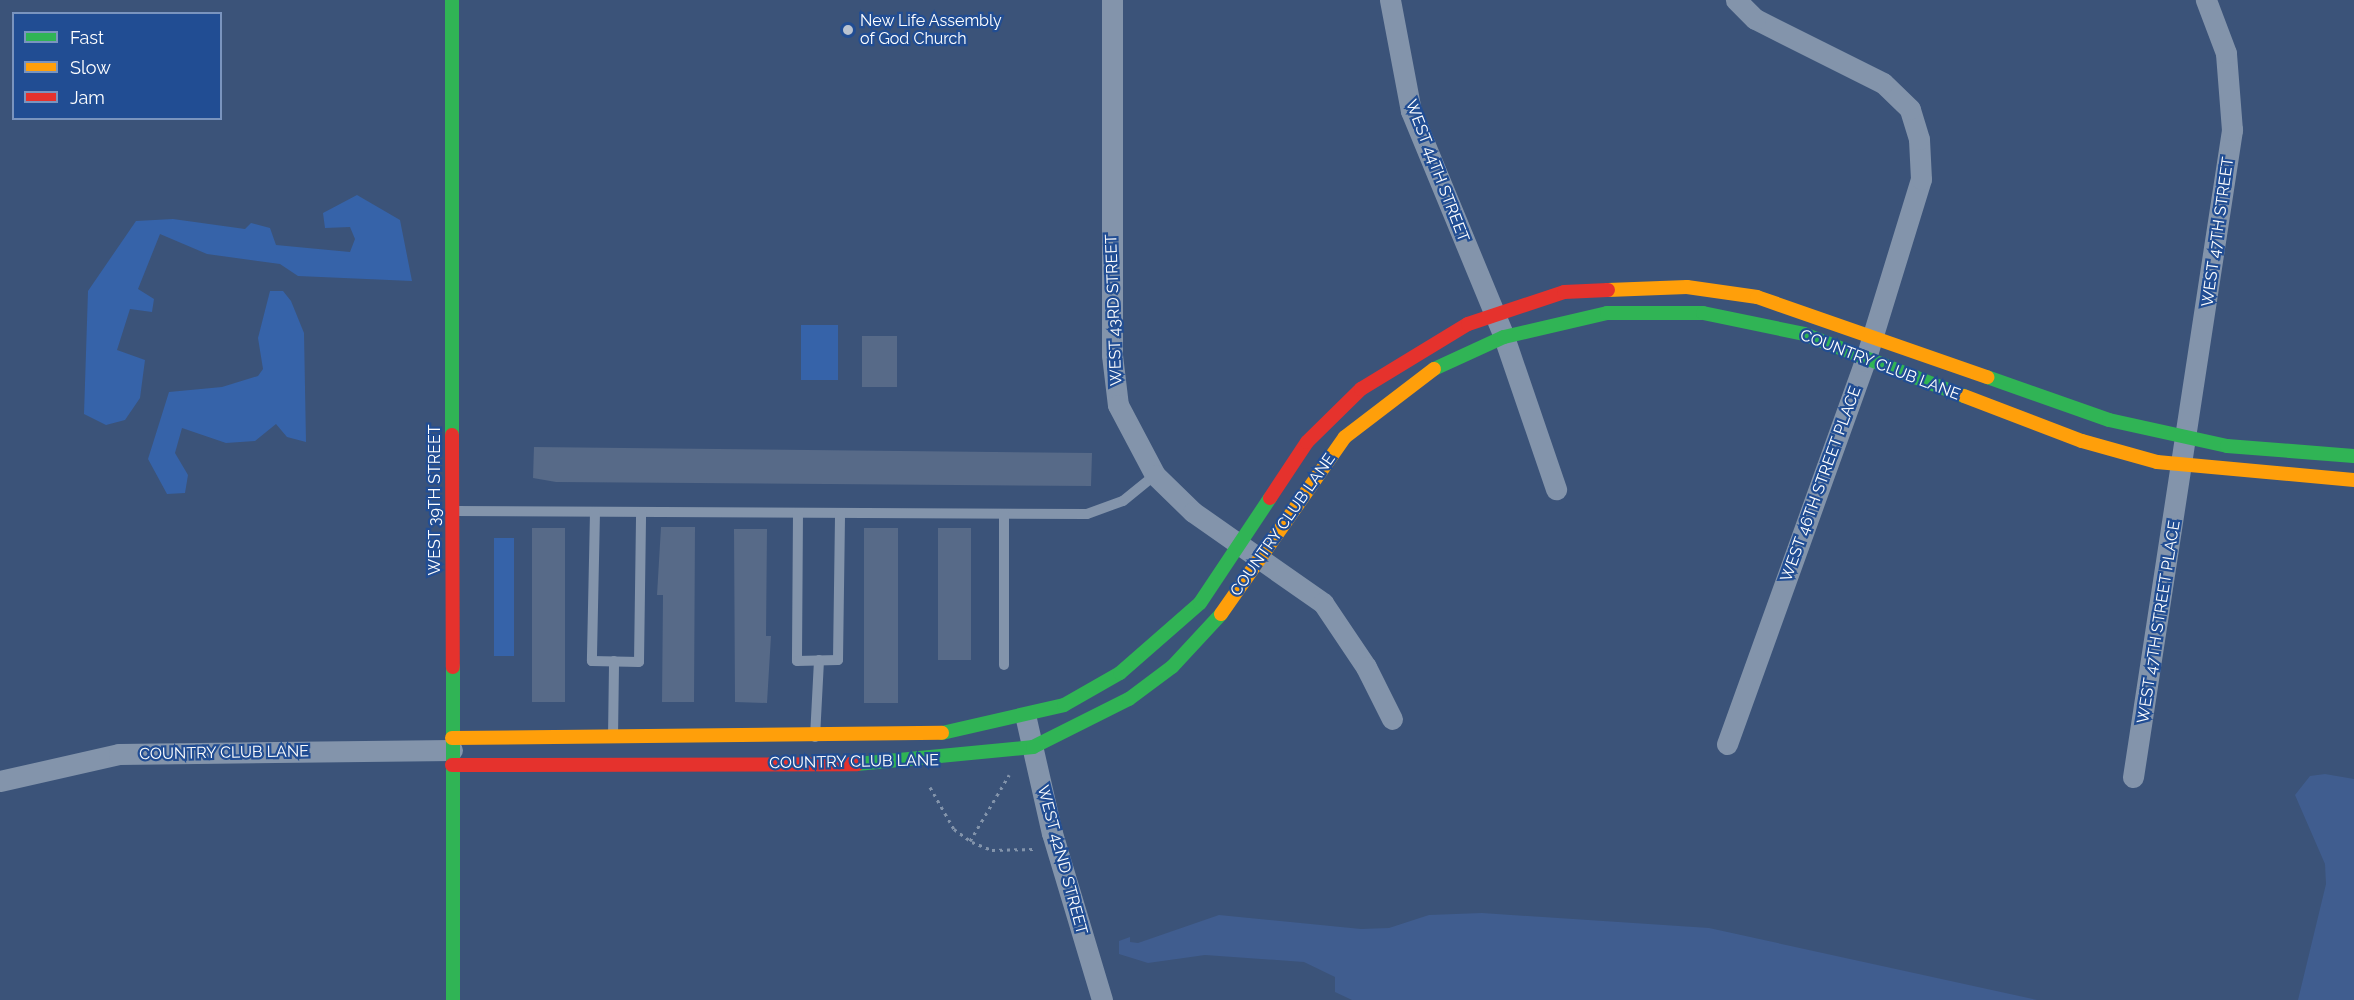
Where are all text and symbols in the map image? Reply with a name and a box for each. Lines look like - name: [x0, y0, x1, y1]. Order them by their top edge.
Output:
- place label: New Life Assembly of God Church: [860, 11, 1003, 49]
- legend: [12, 12, 222, 120]
- marker: New Life Assembly of God Church: [841, 23, 855, 37]
- text: Fast: [70, 27, 104, 48]
- text: Slow: [70, 57, 111, 78]
- text: Jam: [70, 87, 105, 108]
- street label: WEST 44TH STREET: [1401, 97, 1473, 245]
- street label: WEST 47TH STREET: [2198, 156, 2238, 308]
- street label: WEST 43RD STREET: [1102, 234, 1126, 386]
- street label: COUNTRY CLUB LANE: [1797, 326, 1963, 404]
- street label: WEST 46TH STREET PLACE: [1776, 383, 1866, 585]
- street label: WEST 39TH STREET: [425, 424, 445, 576]
- street label: COUNTRY CLUB LANE: [1226, 450, 1340, 600]
- street label: WEST 47TH STREET PLACE: [2133, 519, 2185, 725]
- street label: COUNTRY CLUB LANE: [139, 742, 309, 764]
- street label: COUNTRY CLUB LANE: [769, 751, 939, 773]
- street label: WEST 42ND STREET: [1033, 783, 1091, 937]

